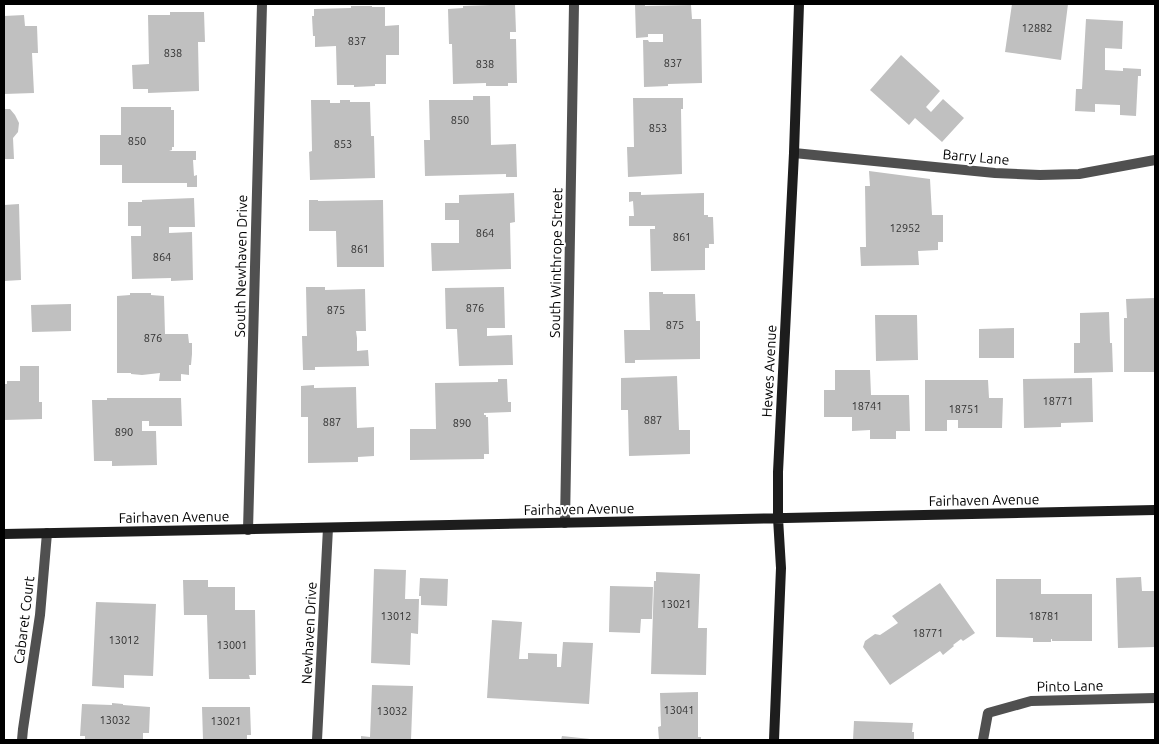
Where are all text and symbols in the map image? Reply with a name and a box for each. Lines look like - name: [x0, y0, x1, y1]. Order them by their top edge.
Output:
- house number: 12882: [1021, 22, 1053, 34]
- house number: 837: [348, 35, 366, 47]
- house number: 838: [164, 47, 182, 59]
- house number: 837: [664, 57, 682, 69]
- house number: 838: [476, 58, 494, 70]
- house number: 850: [451, 114, 469, 126]
- house number: 853: [649, 122, 667, 134]
- house number: 850: [128, 135, 146, 147]
- house number: 853: [334, 138, 352, 150]
- street label: Barry Lane: [942, 146, 1010, 168]
- street label: South Winthrope Street: [547, 187, 565, 338]
- street label: South Newhaven Drive: [232, 194, 250, 338]
- house number: 12952: [889, 222, 921, 234]
- house number: 864: [476, 227, 494, 239]
- house number: 861: [673, 231, 691, 243]
- house number: 861: [351, 243, 369, 255]
- house number: 864: [153, 251, 171, 263]
- house number: 876: [466, 302, 484, 314]
- house number: 875: [327, 304, 345, 316]
- house number: 875: [666, 319, 684, 331]
- street label: Hewes Avenue: [759, 324, 779, 418]
- house number: 876: [144, 332, 162, 344]
- house number: 18771: [1042, 395, 1074, 407]
- house number: 18741: [851, 400, 883, 412]
- house number: 18751: [948, 403, 980, 415]
- house number: 887: [644, 414, 662, 426]
- house number: 887: [323, 416, 341, 428]
- house number: 890: [453, 417, 471, 429]
- house number: 890: [115, 426, 133, 438]
- street label: Fairhaven Avenue: [928, 491, 1040, 509]
- street label: Fairhaven Avenue: [523, 500, 635, 518]
- street label: Fairhaven Avenue: [118, 508, 230, 526]
- street label: Cabaret Court: [11, 575, 37, 665]
- street label: Newhaven Drive: [298, 581, 320, 685]
- house number: 13021: [660, 598, 692, 610]
- house number: 13012: [380, 610, 412, 622]
- house number: 18781: [1028, 610, 1060, 622]
- house number: 18771: [912, 627, 944, 639]
- house number: 13012: [108, 634, 140, 646]
- house number: 13001: [216, 639, 248, 651]
- street label: Pinto Lane: [1037, 677, 1103, 695]
- house number: 13041: [663, 704, 695, 716]
- house number: 13032: [376, 705, 408, 717]
- house number: 13032: [99, 714, 131, 726]
- house number: 13021: [210, 715, 242, 727]

